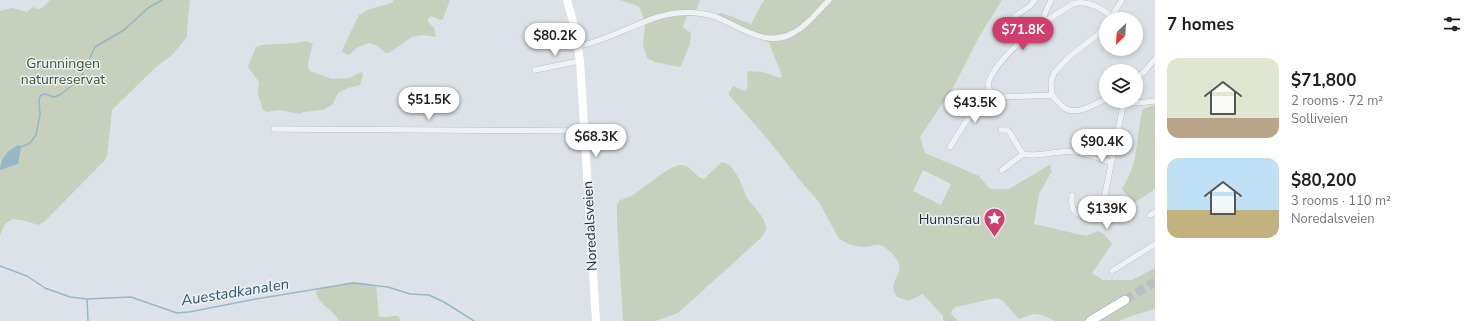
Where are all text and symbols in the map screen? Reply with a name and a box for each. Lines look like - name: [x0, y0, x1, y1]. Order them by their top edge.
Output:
- north arrow: [1099, 12, 1143, 56]
- map controls: [1099, 12, 1143, 108]
- text: 7 homes: [1167, 13, 1234, 36]
- icon: filters: [1441, 13, 1463, 35]
- pin: $71.8K: [990, 17, 1056, 51]
- text: $71.8K: [1001, 21, 1045, 39]
- pin: $80.2K: [522, 23, 588, 57]
- text: $80.2K: [533, 27, 577, 45]
- park label: Grunningen naturreservat: [21, 54, 105, 89]
- button: layers: [1099, 64, 1143, 108]
- text: $71,800: [1291, 69, 1356, 92]
- icon: home: [1199, 74, 1247, 122]
- pin: $51.5K: [396, 87, 462, 121]
- pin: $43.5K: [942, 90, 1008, 124]
- text: $51.5K: [407, 91, 451, 109]
- text: 2 rooms · 72 m²: [1291, 92, 1383, 110]
- text: $43.5K: [953, 94, 997, 112]
- text: Solliveien: [1291, 110, 1348, 128]
- pin: $68.3K: [563, 124, 629, 158]
- text: $68.3K: [574, 128, 618, 146]
- pin: $90.4K: [1069, 129, 1135, 163]
- text: $90.4K: [1080, 133, 1124, 151]
- text: $80,200: [1291, 169, 1356, 192]
- icon: home: [1199, 174, 1247, 222]
- street label: Noredalsveien: [578, 181, 602, 271]
- text: 3 rooms · 110 m²: [1291, 192, 1391, 210]
- pin: $139K: [1079, 196, 1135, 230]
- text: $139K: [1087, 200, 1127, 218]
- place icon: Hunnsrau: [982, 206, 1008, 239]
- place label: Hunnsrau: [919, 210, 980, 229]
- text: Noredalsveien: [1291, 210, 1375, 228]
- water label: Auestadkanalen: [179, 274, 290, 311]

